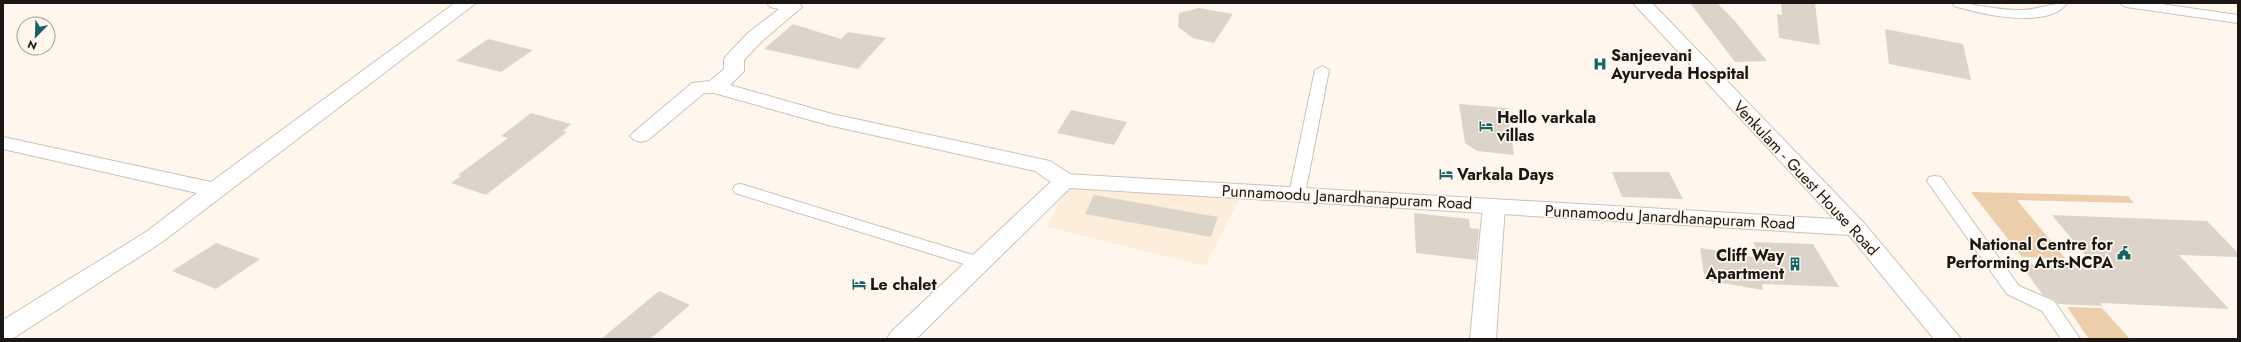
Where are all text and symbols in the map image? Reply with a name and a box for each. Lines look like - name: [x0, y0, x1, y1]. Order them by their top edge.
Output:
- north arrow: [16, 16, 56, 56]
- text: N: [25, 36, 39, 54]
- place label: Sanjeevani Ayurveda Hospital: [1610, 44, 1749, 85]
- hospital icon: Sanjeevani Ayurveda Hospital: [1592, 56, 1608, 72]
- street label: Venkulam - Guest House Road: [1728, 95, 1884, 261]
- place label: Hello varkala villas: [1496, 106, 1596, 147]
- hotel icon: Hello varkala villas: [1478, 118, 1494, 134]
- place label: Varkala Days: [1456, 163, 1554, 186]
- hotel icon: Varkala Days: [1438, 166, 1454, 182]
- street label: Punnamoodu Janardhanapuram Road: [1221, 179, 1473, 215]
- street label: Punnamoodu Janardhanapuram Road: [1544, 199, 1796, 235]
- place label: National Centre for Performing Arts-NCPA: [1946, 233, 2113, 274]
- place label: Cliff Way Apartment: [1705, 244, 1785, 285]
- public building icon: National Centre for Performing Arts-NCPA: [2116, 245, 2132, 261]
- building icon: Cliff Way Apartment: [1787, 256, 1803, 272]
- place label: Le chalet: [870, 273, 938, 296]
- hotel icon: Le chalet: [851, 276, 867, 292]

